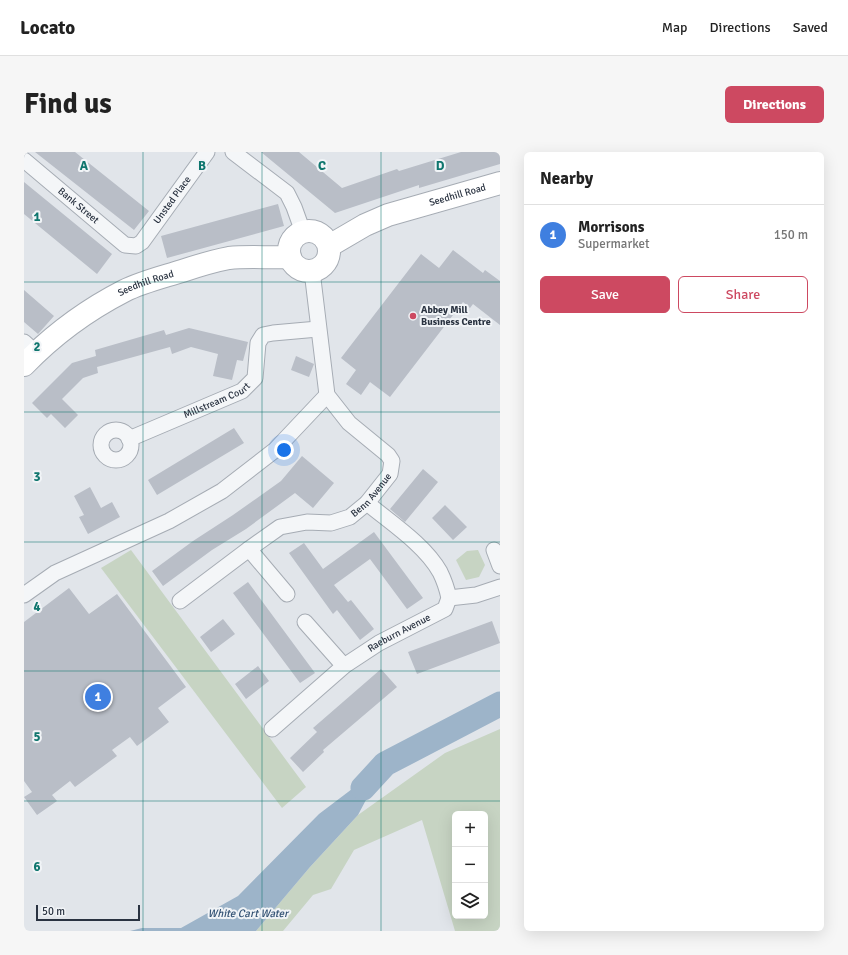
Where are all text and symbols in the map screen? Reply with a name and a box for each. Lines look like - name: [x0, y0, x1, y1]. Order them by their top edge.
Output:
- text: Locato: [20, 16, 75, 40]
- text: Map: [662, 19, 688, 36]
- text: Directions: [710, 19, 771, 36]
- text: Saved: [793, 19, 828, 36]
- button: Directions: [725, 86, 824, 123]
- text: Find us: [24, 87, 112, 121]
- text: A: [80, 158, 89, 174]
- text: B: [198, 158, 206, 174]
- text: C: [318, 158, 326, 174]
- text: D: [436, 158, 445, 174]
- text: Nearby: [540, 168, 593, 189]
- street label: Unsted Place: [151, 174, 194, 226]
- street label: Seedhill Road: [428, 181, 487, 209]
- street label: Bank Street: [55, 185, 102, 227]
- text: 1: [33, 209, 41, 225]
- text: Morrisons: [578, 218, 644, 236]
- text: 1: [549, 227, 557, 243]
- text: 150 m: [774, 227, 808, 243]
- text: Supermarket: [578, 236, 650, 252]
- street label: Seedhill Road: [116, 268, 175, 299]
- button: Save: [540, 276, 670, 313]
- button: Share: [678, 276, 808, 313]
- place label: Abbey Mill Business Centre: [421, 304, 491, 328]
- marker: Abbey Mill Business Centre: [408, 311, 418, 321]
- text: 2: [33, 339, 41, 355]
- street label: Millstream Court: [182, 380, 253, 421]
- your location: [274, 440, 294, 460]
- text: 3: [33, 469, 41, 485]
- street label: Benn Avenue: [348, 471, 394, 520]
- text: 4: [33, 599, 41, 615]
- street label: Raeburn Avenue: [365, 611, 433, 655]
- pin: 1: [85, 682, 111, 712]
- text: 5: [33, 729, 41, 745]
- map controls: [452, 811, 488, 919]
- button: +: [452, 811, 488, 847]
- button: −: [452, 847, 488, 883]
- text: 6: [33, 859, 41, 875]
- button: layers: [452, 883, 488, 919]
- scale bar: [36, 903, 140, 922]
- text: 50 m: [42, 905, 65, 918]
- water label: White Cart Water: [208, 907, 290, 920]

